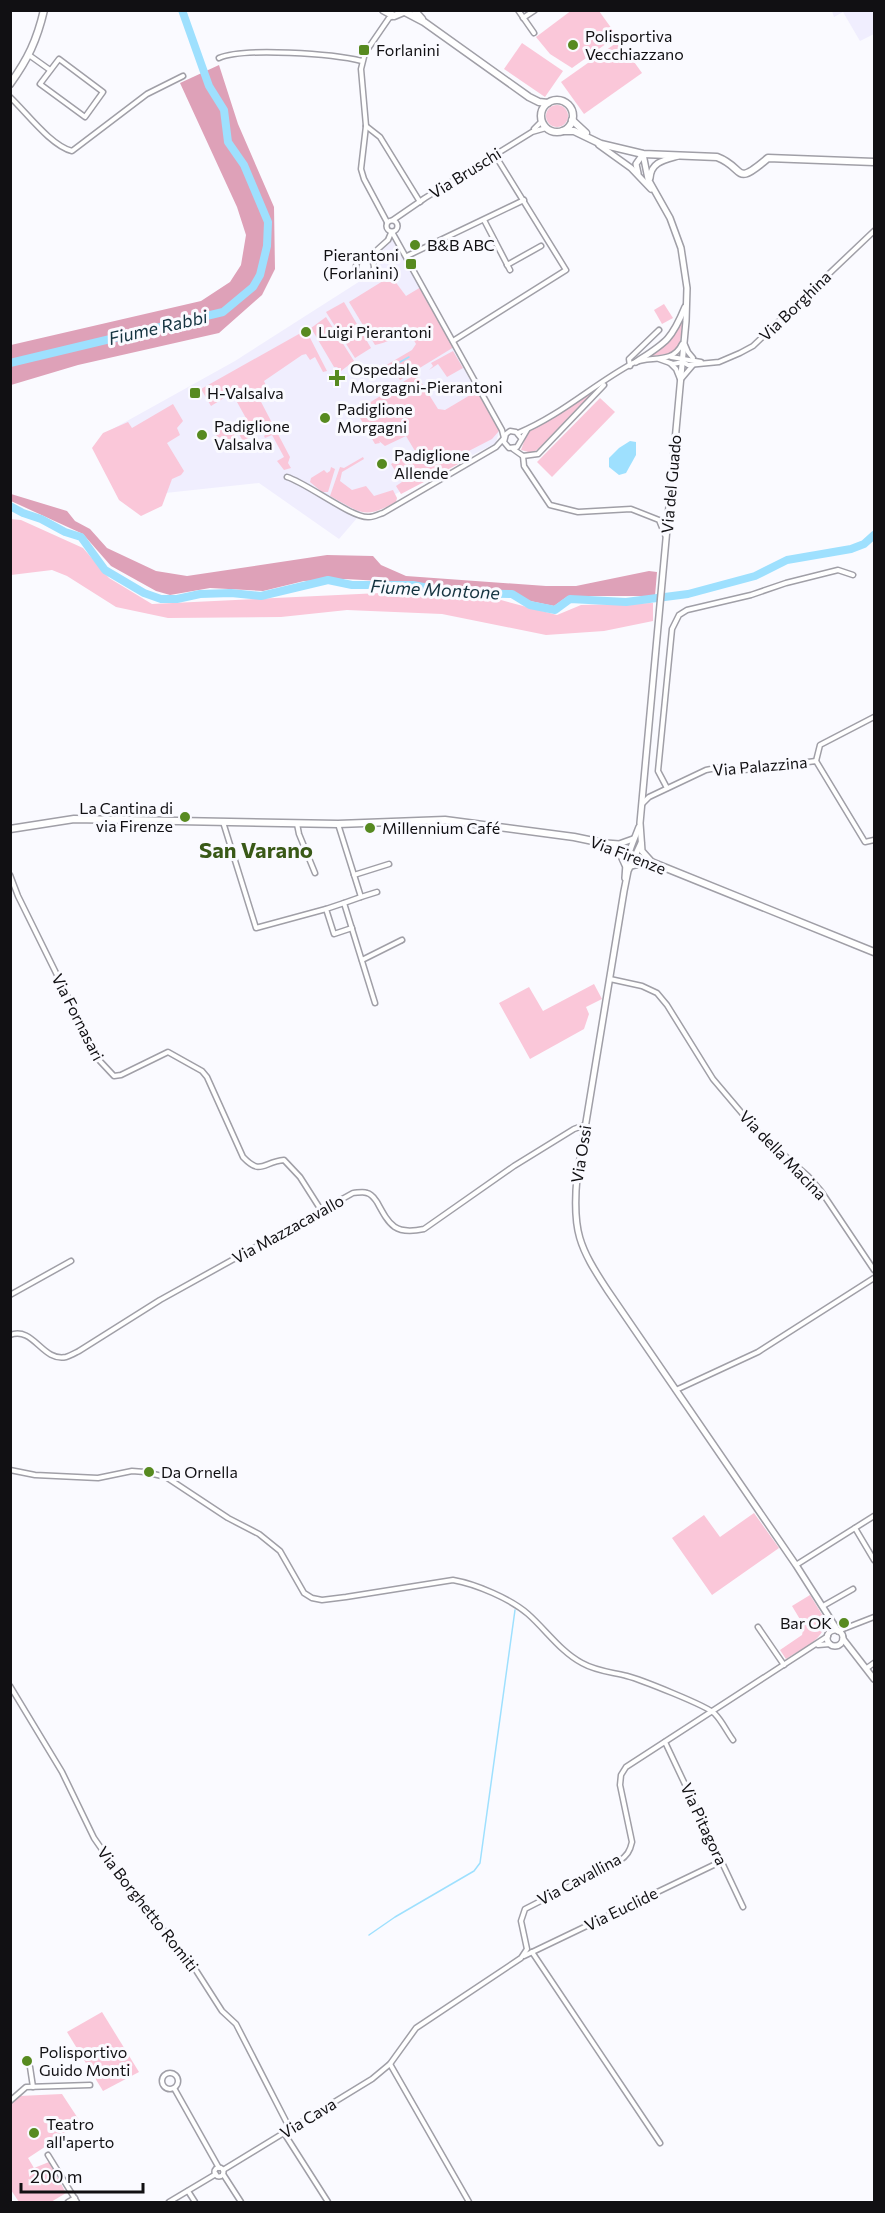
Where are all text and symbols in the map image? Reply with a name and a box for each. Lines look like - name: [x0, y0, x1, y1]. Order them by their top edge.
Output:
- place label: Polisportiva Vecchiazzano: [585, 26, 684, 63]
- marker: Polisportiva Vecchiazzano: [566, 38, 580, 52]
- place label: Forlanini: [376, 40, 440, 59]
- marker: Forlanini: [357, 43, 371, 57]
- street label: Via Bruschi: [426, 143, 504, 202]
- place label: B&B ABC: [427, 235, 495, 254]
- marker: B&B ABC: [408, 238, 422, 252]
- place label: Pierantoni (Forlanini): [323, 245, 399, 282]
- marker: Pierantoni (Forlanini): [404, 257, 418, 271]
- street label: Via Borghina: [755, 267, 834, 345]
- water label: Fiume Rabbi: [106, 305, 211, 349]
- place label: Luigi Pierantoni: [318, 322, 432, 341]
- marker: Luigi Pierantoni: [299, 325, 313, 339]
- place label: Ospedale Morgagni-Pierantoni: [350, 359, 503, 396]
- marker: Ospedale Morgagni-Pierantoni: [328, 369, 346, 387]
- place label: H-Valsalva: [207, 383, 284, 402]
- marker: H-Valsalva: [188, 386, 202, 400]
- place label: Padiglione Morgagni: [337, 399, 413, 436]
- marker: Padiglione Morgagni: [318, 411, 332, 425]
- place label: Padiglione Valsalva: [214, 416, 290, 453]
- marker: Padiglione Valsalva: [195, 428, 209, 442]
- street label: Via del Guado: [657, 434, 684, 534]
- place label: Padiglione Allende: [394, 445, 470, 482]
- marker: Padiglione Allende: [375, 457, 389, 471]
- water label: Fiume Montone: [370, 575, 501, 603]
- street label: Via Palazzina: [712, 752, 808, 779]
- place label: La Cantina di via Firenze: [79, 798, 173, 835]
- marker: La Cantina di via Firenze: [178, 810, 192, 824]
- place label: Millennium Café: [382, 818, 500, 837]
- marker: Millennium Café: [363, 821, 377, 835]
- street label: Via Firenze: [587, 831, 669, 878]
- district label: San Varano: [199, 836, 313, 863]
- street label: Via Fornasari: [48, 970, 108, 1063]
- street label: Via della Macina: [736, 1106, 831, 1203]
- street label: Via Ossi: [567, 1124, 594, 1184]
- street label: Via Mazzacavallo: [229, 1190, 347, 1267]
- place label: Da Ornella: [161, 1462, 238, 1481]
- marker: Da Ornella: [142, 1465, 156, 1479]
- place label: Bar OK: [780, 1613, 832, 1632]
- marker: Bar OK: [837, 1616, 851, 1630]
- street label: Via Pitagora: [677, 1780, 732, 1868]
- street label: Via Borghetto Romiti: [94, 1843, 203, 1975]
- street label: Via Cavallina: [534, 1849, 624, 1909]
- street label: Via Euclide: [581, 1883, 660, 1934]
- place label: Polisportivo Guido Monti: [39, 2042, 130, 2079]
- marker: Polisportivo Guido Monti: [20, 2054, 34, 2068]
- street label: Via Cava: [276, 2093, 339, 2142]
- place label: Teatro all'aperto: [46, 2114, 114, 2151]
- marker: Teatro all'aperto: [27, 2126, 41, 2140]
- scale bar: [21, 2156, 142, 2194]
- text: 200 m: [30, 2165, 83, 2187]

